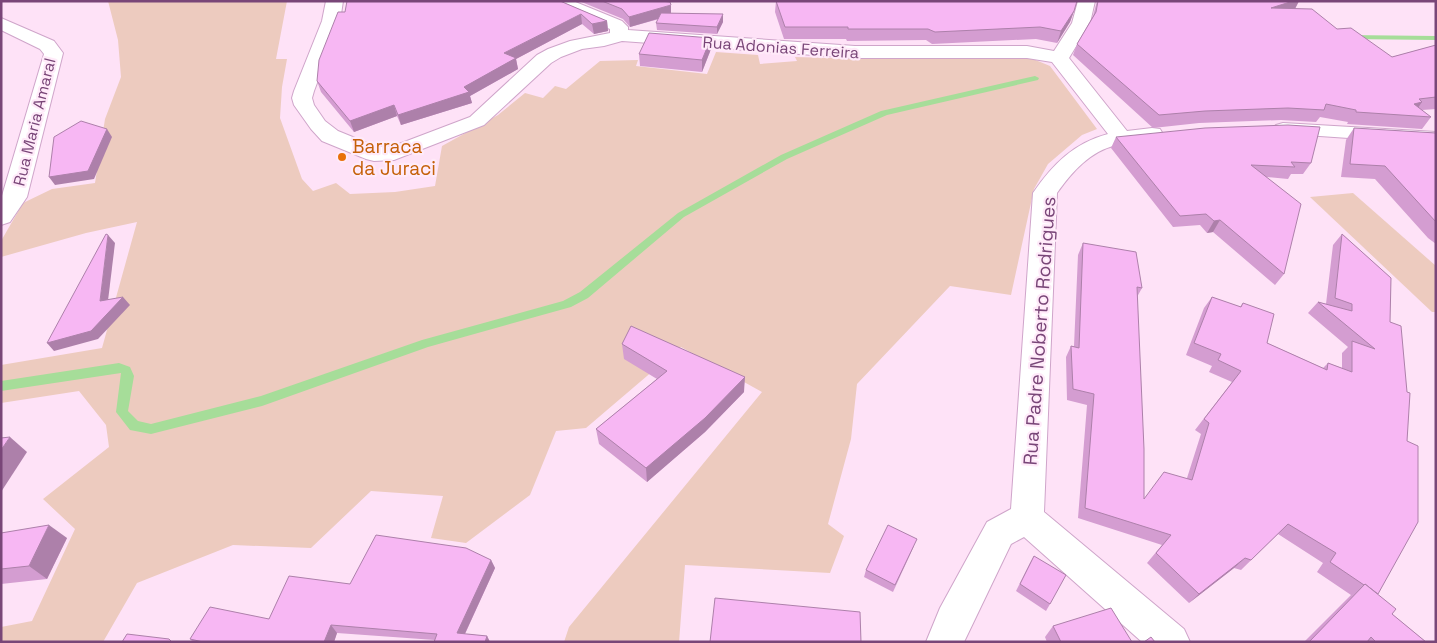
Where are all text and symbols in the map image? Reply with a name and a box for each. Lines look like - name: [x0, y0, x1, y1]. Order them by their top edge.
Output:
- street label: Rua Adonias Ferreira: [702, 32, 860, 63]
- street label: Rua Maria Amaral: [8, 56, 61, 188]
- place label: Barraca da Juraci: [352, 134, 436, 181]
- marker: Barraca da Juraci: [336, 151, 348, 163]
- street label: Rua Padre Noberto Rodrigues: [1018, 196, 1061, 466]

